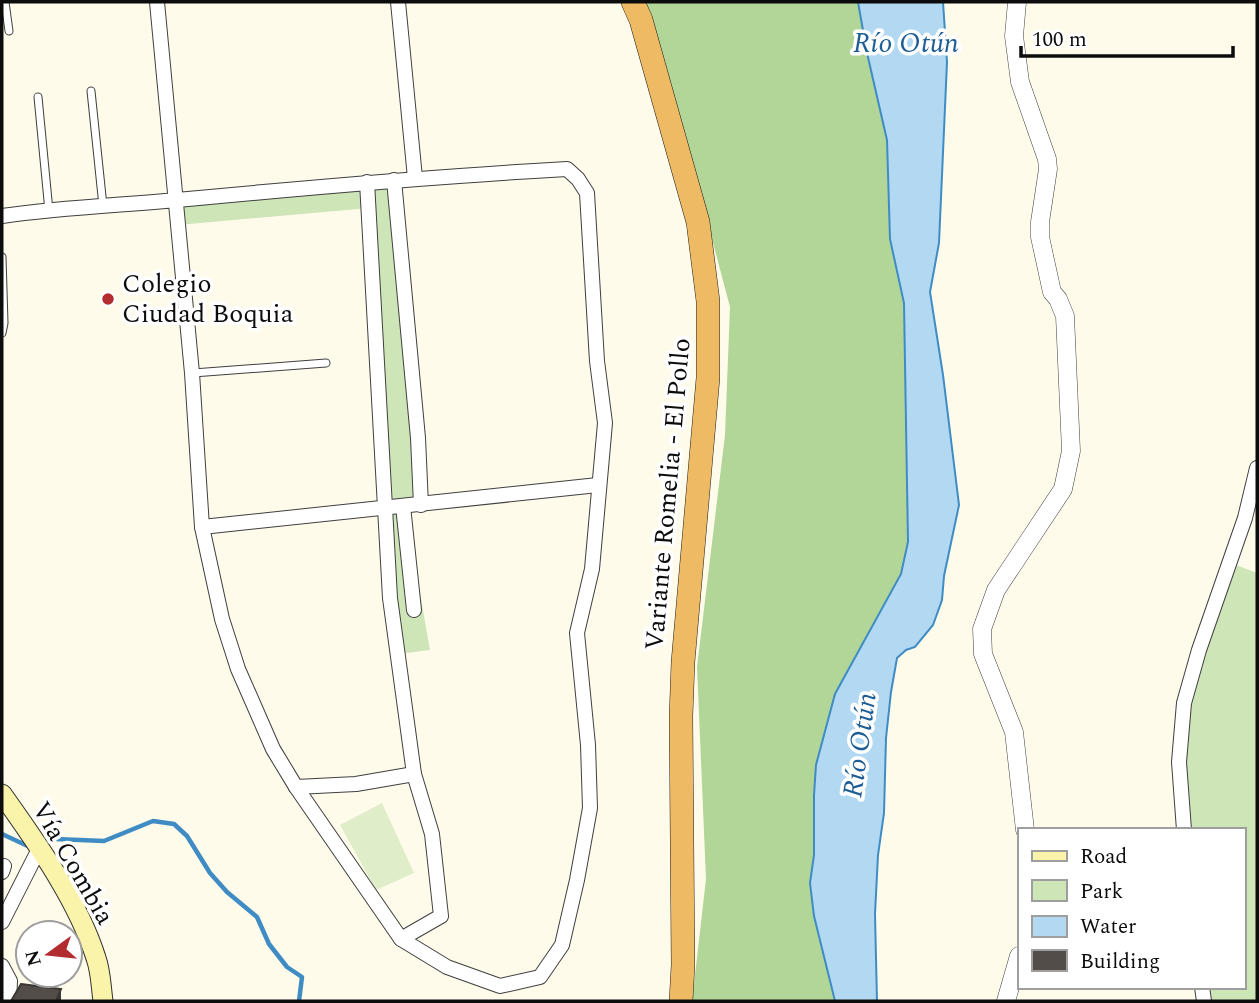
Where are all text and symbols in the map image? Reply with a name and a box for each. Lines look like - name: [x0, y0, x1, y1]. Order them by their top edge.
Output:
- scale bar: [1021, 14, 1233, 58]
- water label: Río Otún: [853, 22, 959, 65]
- text: 100 m: [1032, 24, 1087, 56]
- place label: Colegio Ciudad Boquia: [122, 264, 294, 334]
- marker: Colegio Ciudad Boquia: [100, 291, 116, 307]
- street label: Variante Romelia - El Pollo: [634, 336, 702, 652]
- water label: Río Otún: [831, 689, 889, 800]
- street label: Vía Combia: [21, 794, 125, 933]
- legend: [1018, 828, 1245, 989]
- text: Road: [1080, 841, 1127, 873]
- text: Park: [1080, 876, 1124, 908]
- text: Water: [1080, 911, 1136, 943]
- north arrow: [14, 919, 84, 989]
- text: Building: [1080, 946, 1160, 978]
- text: N: [18, 947, 50, 969]

